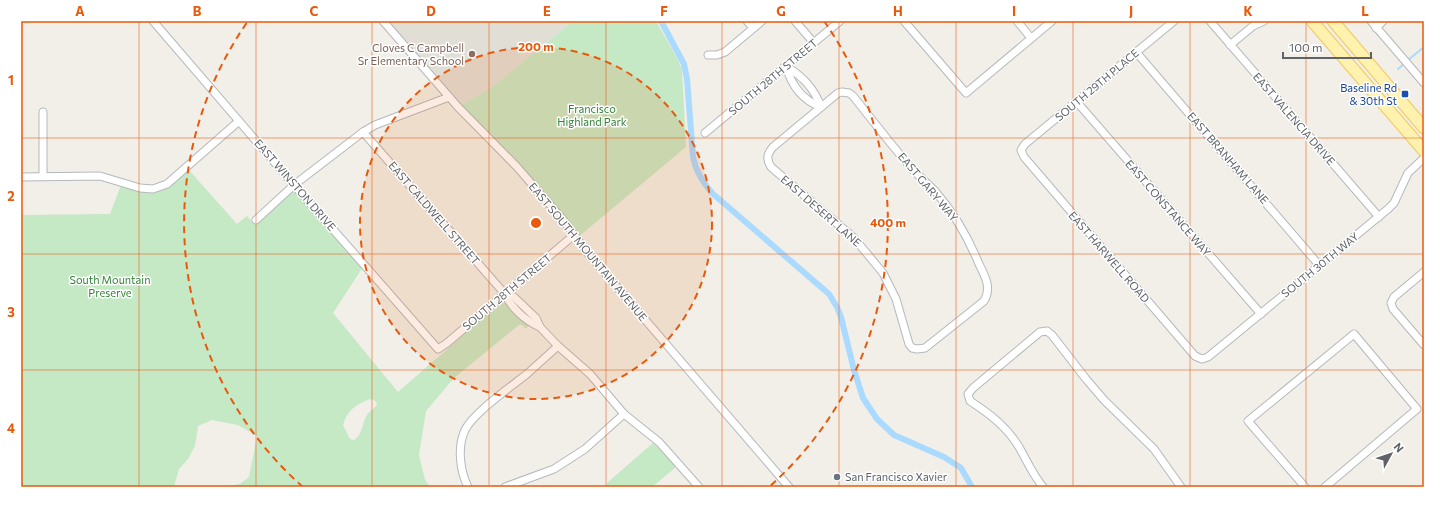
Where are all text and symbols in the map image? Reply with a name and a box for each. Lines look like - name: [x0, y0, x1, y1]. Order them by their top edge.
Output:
- text: A: [75, 3, 85, 19]
- text: B: [193, 3, 202, 19]
- text: C: [310, 3, 319, 19]
- text: D: [426, 3, 436, 19]
- text: E: [543, 3, 551, 19]
- text: F: [660, 3, 668, 19]
- text: G: [776, 3, 786, 19]
- text: H: [893, 3, 903, 19]
- text: I: [1012, 3, 1016, 19]
- text: J: [1129, 3, 1133, 19]
- text: K: [1243, 3, 1253, 19]
- text: L: [1361, 3, 1369, 19]
- scale bar: [1283, 34, 1371, 60]
- street label: SOUTH 28TH STREET: [726, 36, 820, 117]
- text: 200 m: [518, 39, 554, 53]
- text: 100 m: [1289, 40, 1323, 54]
- place label: Cloves C Campbell Sr Elementary School: [358, 41, 464, 67]
- street label: SOUTH 29TH PLACE: [1052, 46, 1141, 123]
- marker: Cloves C Campbell Sr Elementary School: [467, 49, 477, 59]
- street label: EAST VALENCIA DRIVE: [1251, 70, 1338, 167]
- text: 1: [8, 72, 14, 88]
- place label: Baseline Rd & 30th St: [1340, 81, 1397, 107]
- marker: Baseline Rd & 30th St: [1400, 89, 1410, 99]
- park label: Francisco Highland Park: [557, 102, 627, 128]
- street label: EAST BRANHAM LANE: [1185, 109, 1272, 206]
- street label: EAST WINSTON DRIVE: [252, 136, 339, 233]
- street label: EAST GARY WAY: [896, 150, 961, 224]
- street label: EAST CONSTANCE WAY: [1123, 157, 1214, 258]
- street label: EAST CALDWELL STREET: [386, 159, 483, 267]
- street label: EAST DESERT LANE: [778, 172, 864, 249]
- street label: EAST SOUTH MOUNTAIN AVENUE: [527, 180, 650, 324]
- text: 2: [7, 188, 15, 204]
- street label: EAST HARWELL ROAD: [1066, 208, 1153, 305]
- text: 400 m: [870, 215, 906, 229]
- centre of rings: [529, 216, 543, 230]
- street label: SOUTH 30TH WAY: [1278, 229, 1361, 300]
- street label: SOUTH 28TH STREET: [460, 251, 554, 332]
- park label: South Mountain Preserve: [69, 273, 151, 299]
- text: 3: [7, 304, 15, 320]
- text: 4: [7, 420, 15, 436]
- north arrow: [1371, 434, 1411, 474]
- text: N: [1391, 440, 1407, 455]
- place label: San Francisco Xavier: [845, 470, 948, 483]
- marker: San Francisco Xavier: [832, 472, 842, 482]

